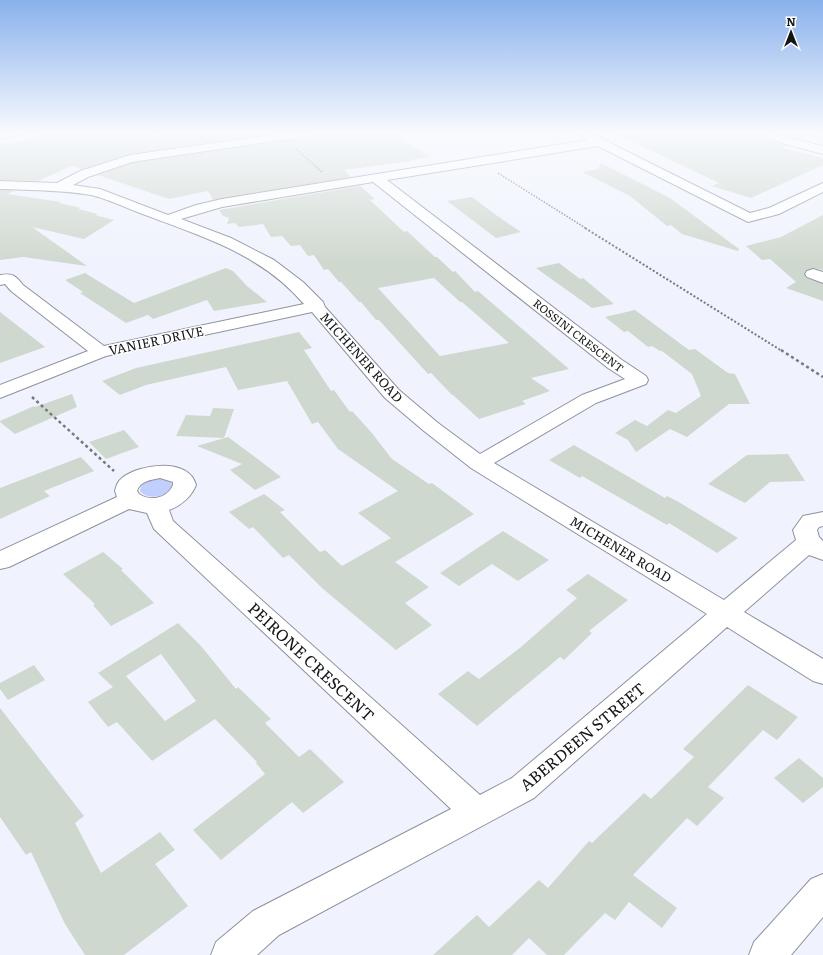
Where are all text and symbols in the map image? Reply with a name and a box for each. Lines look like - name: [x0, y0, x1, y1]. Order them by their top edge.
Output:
- north arrow: [771, 12, 811, 52]
- text: N: [786, 13, 796, 29]
- street label: ROSSINI CRESCENT: [530, 295, 628, 375]
- street label: MICHENER ROAD: [316, 308, 408, 406]
- street label: VANIER DRIVE: [107, 321, 205, 359]
- street label: MICHENER ROAD: [567, 511, 675, 587]
- street label: PEIRONE CRESCENT: [243, 596, 381, 726]
- street label: ABERDEEN STREET: [514, 676, 650, 796]

